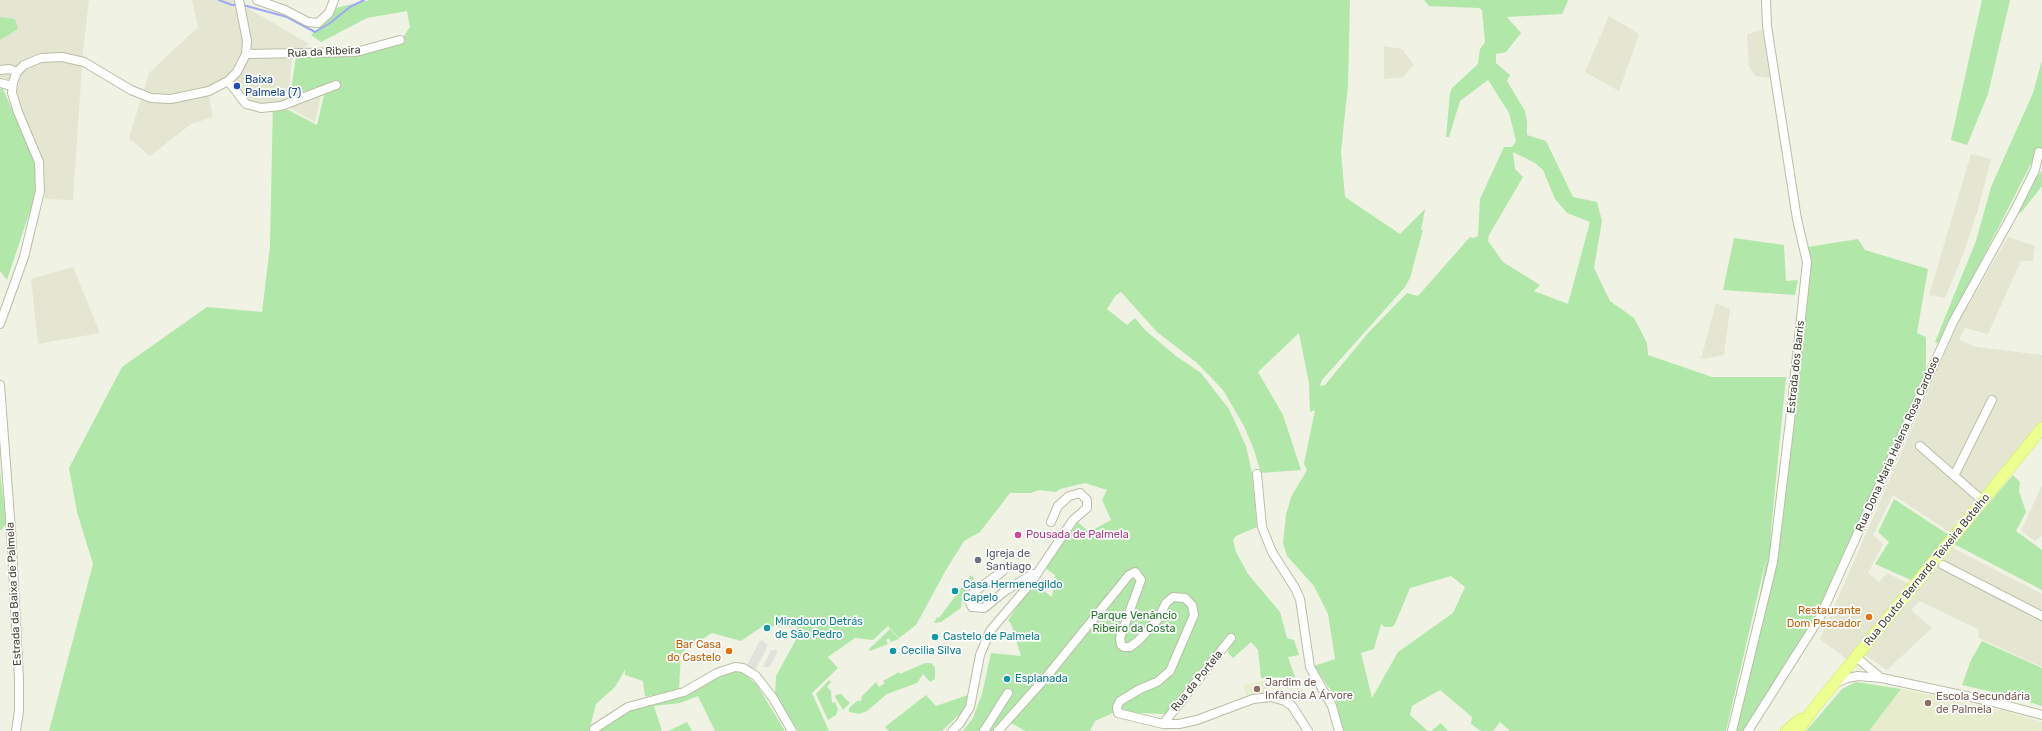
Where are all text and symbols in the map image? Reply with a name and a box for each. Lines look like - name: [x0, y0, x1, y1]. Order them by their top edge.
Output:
- street label: Rua da Ribeira: [287, 43, 361, 61]
- place label: Baixa Palmela (7): [245, 73, 301, 99]
- marker: Baixa Palmela (7): [232, 81, 242, 91]
- street label: Estrada dos Barris: [1785, 320, 1807, 414]
- street label: Rua Dona Maria Helena Rosa Cardoso: [1853, 354, 1943, 534]
- street label: Rua Doutor Bernardo Teixeira Botelho: [1861, 491, 1993, 649]
- street label: Estrada da Baixa de Palmela: [4, 522, 24, 666]
- place label: Pousada de Palmela: [1026, 528, 1129, 542]
- marker: Pousada de Palmela: [1013, 530, 1023, 540]
- place label: Igreja de Santiago: [986, 547, 1031, 573]
- marker: Igreja de Santiago: [973, 555, 983, 565]
- place label: Casa Hermenegildo Capelo: [963, 578, 1062, 604]
- marker: Casa Hermenegildo Capelo: [950, 586, 960, 596]
- place label: Restaurante Dom Pescador: [1787, 604, 1861, 630]
- park label: Parque Venâncio Ribeiro da Costa: [1091, 609, 1177, 635]
- marker: Restaurante Dom Pescador: [1864, 612, 1874, 622]
- place label: Miradouro Detrás de São Pedro: [775, 615, 863, 641]
- marker: Miradouro Detrás de São Pedro: [762, 623, 772, 633]
- place label: Castelo de Palmela: [943, 630, 1040, 644]
- marker: Castelo de Palmela: [930, 632, 940, 642]
- place label: Bar Casa do Castelo: [667, 638, 721, 664]
- place label: Cecilia Silva: [901, 644, 961, 658]
- marker: Bar Casa do Castelo: [724, 646, 734, 656]
- marker: Cecilia Silva: [888, 646, 898, 656]
- street label: Rua da Portela: [1168, 648, 1226, 714]
- place label: Esplanada: [1015, 672, 1068, 686]
- marker: Esplanada: [1002, 674, 1012, 684]
- place label: Jardim de Infância A Árvore: [1265, 676, 1353, 702]
- marker: Jardim de Infância A Árvore: [1252, 684, 1262, 694]
- place label: Escola Secundária de Palmela: [1936, 690, 2030, 716]
- marker: Escola Secundária de Palmela: [1923, 698, 1933, 708]

